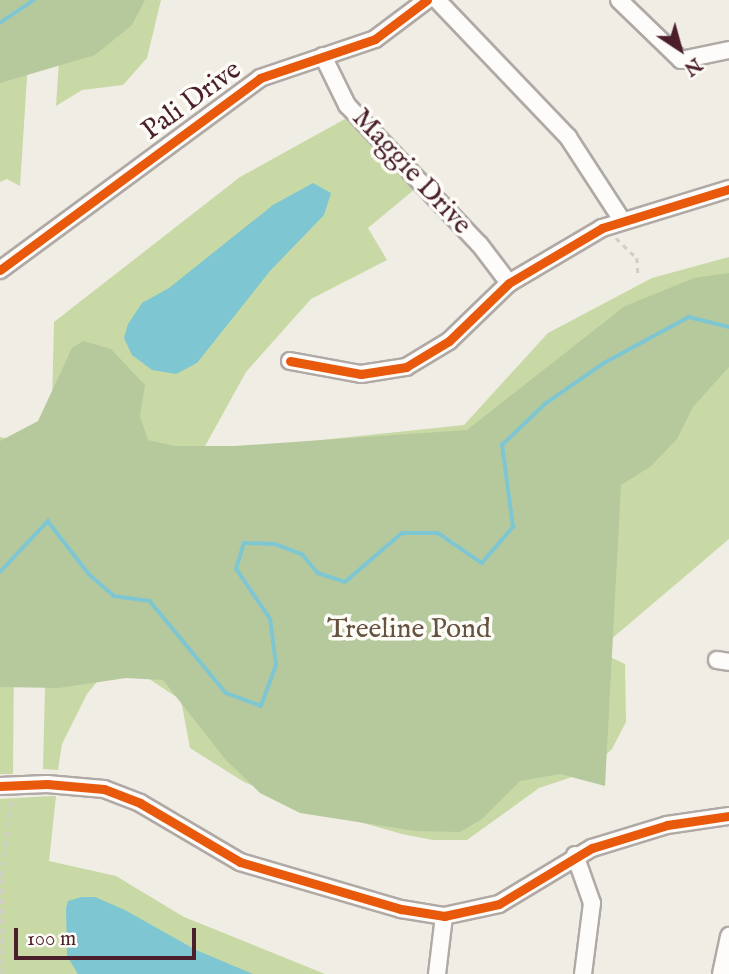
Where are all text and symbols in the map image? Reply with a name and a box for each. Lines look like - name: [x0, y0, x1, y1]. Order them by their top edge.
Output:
- north arrow: [645, 14, 715, 84]
- text: N: [679, 51, 706, 81]
- street label: Pali Drive: [136, 54, 248, 148]
- street label: Maggie Drive: [344, 102, 478, 242]
- park label: Treeline Pond: [327, 613, 491, 647]
- scale bar: [18, 914, 200, 958]
- text: 100 m: [27, 926, 76, 953]

